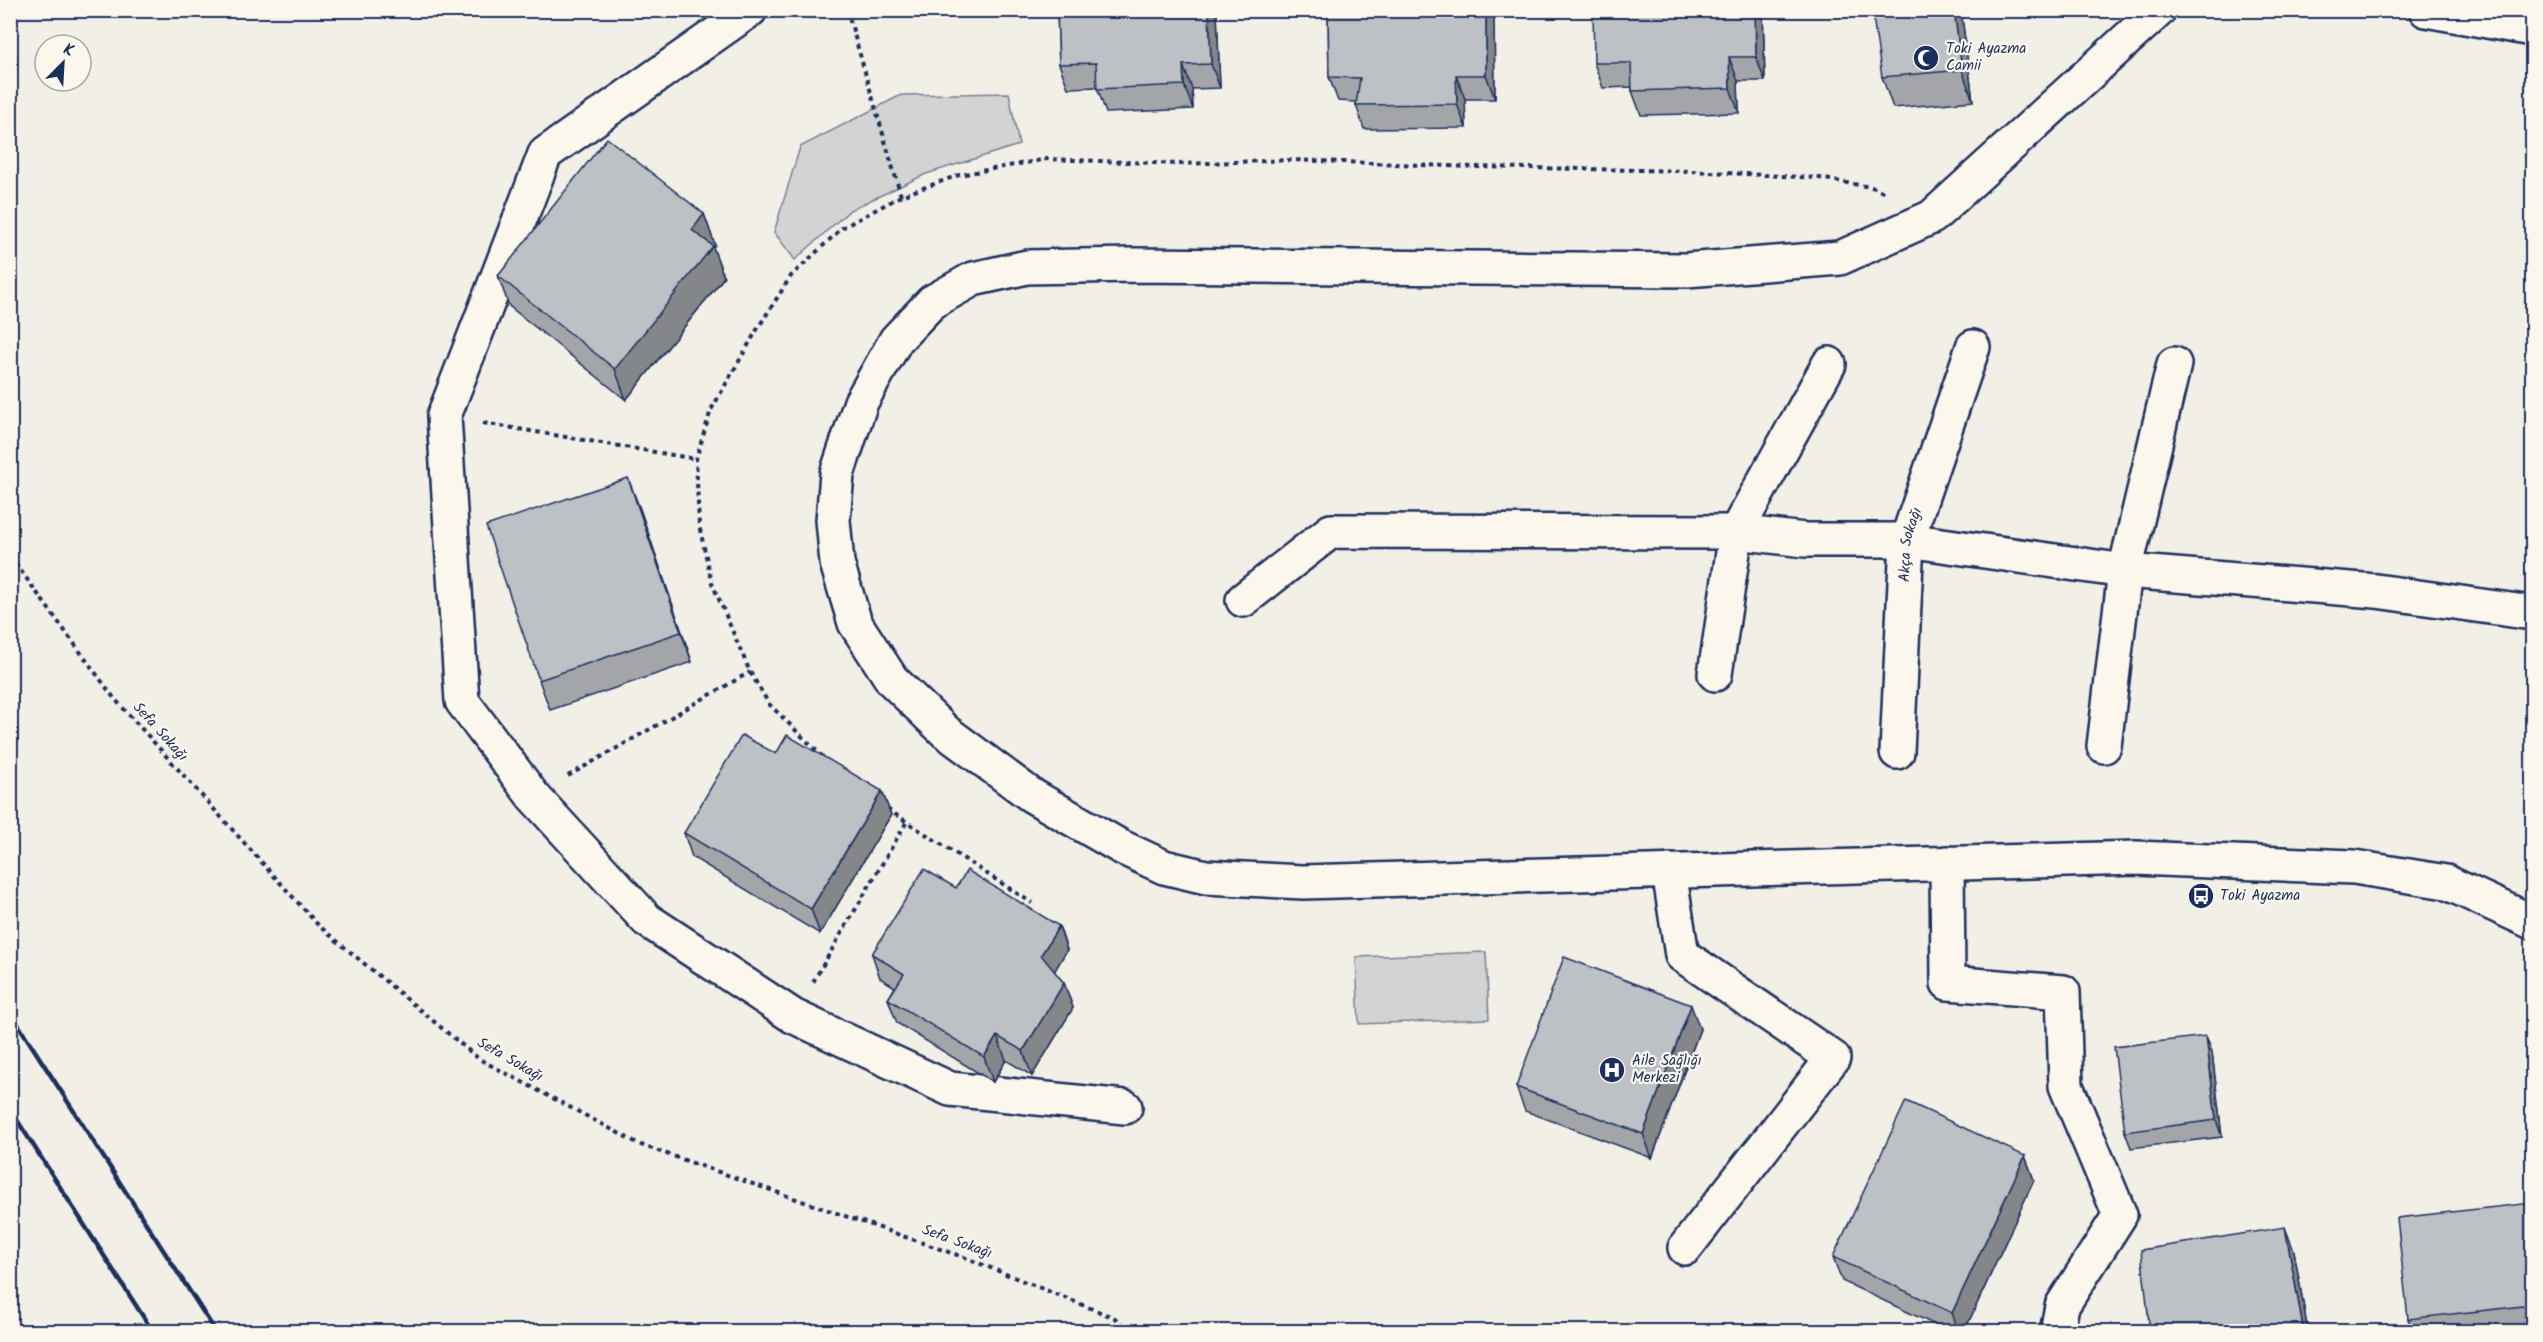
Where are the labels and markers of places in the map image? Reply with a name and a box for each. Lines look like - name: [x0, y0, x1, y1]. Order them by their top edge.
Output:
- place label: Toki Ayazma Camii: [1946, 37, 2026, 78]
- mosque icon: Toki Ayazma Camii: [1911, 43, 1941, 73]
- bus stop icon: Toki Ayazma: [2186, 881, 2216, 911]
- place label: Toki Ayazma: [2220, 884, 2300, 908]
- place label: Aile Sağlığı Merkezi: [1632, 1049, 1702, 1090]
- hospital icon: Aile Sağlığı Merkezi: [1597, 1055, 1627, 1085]

